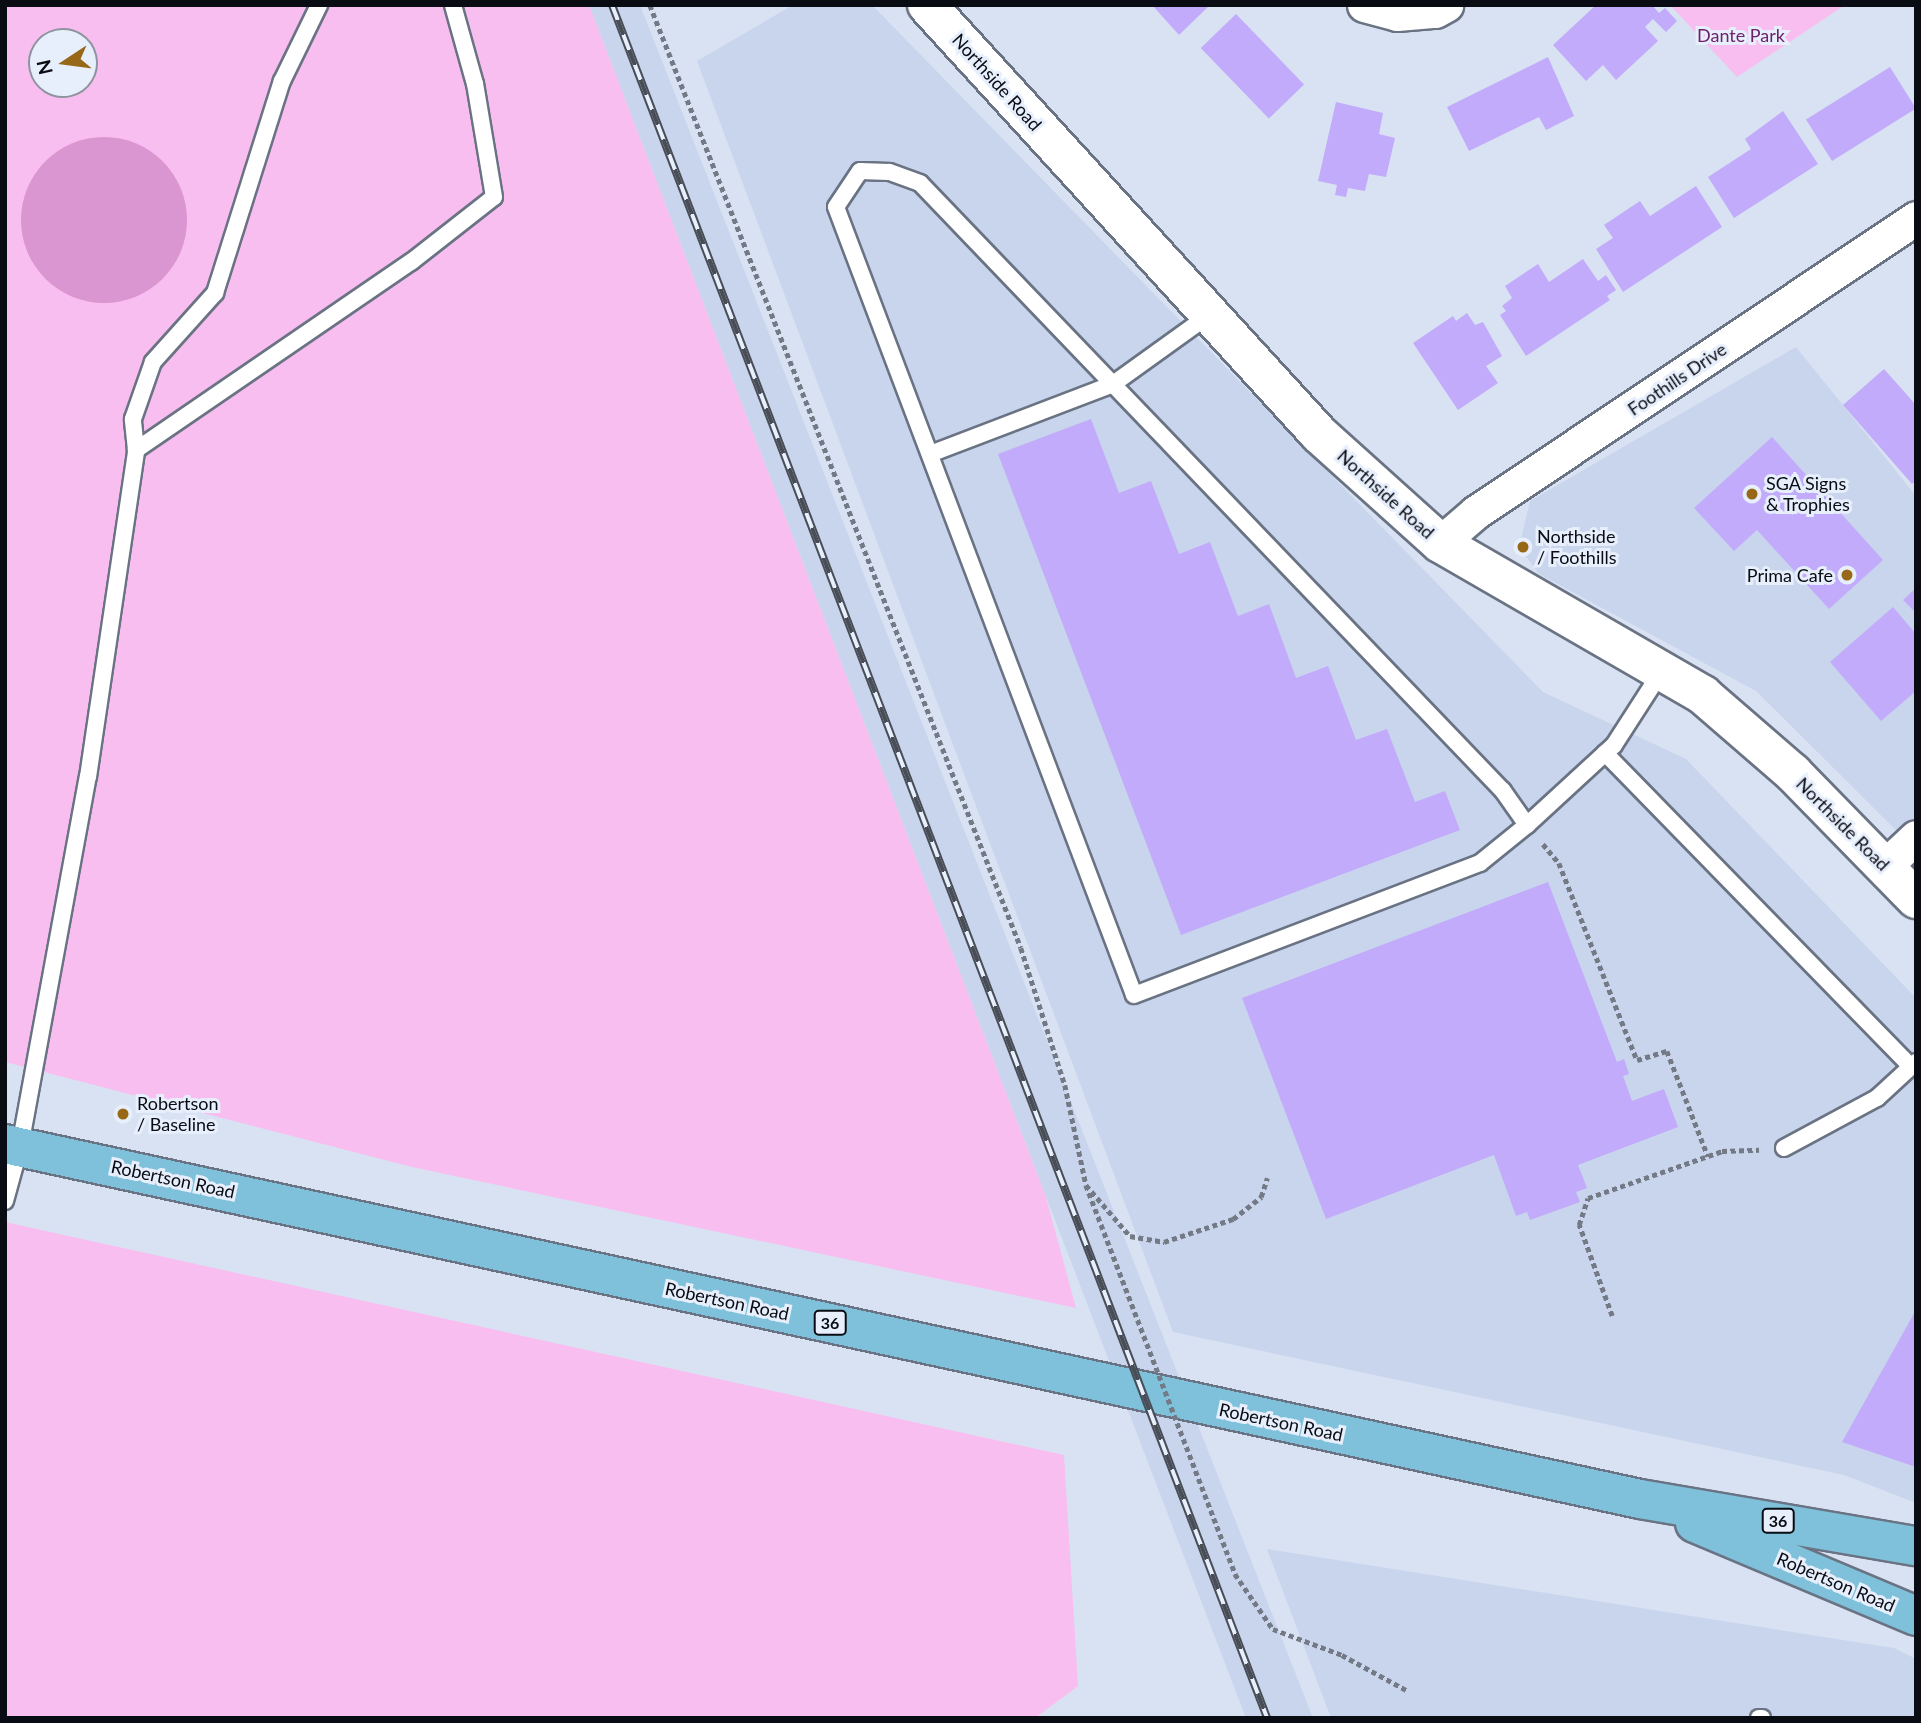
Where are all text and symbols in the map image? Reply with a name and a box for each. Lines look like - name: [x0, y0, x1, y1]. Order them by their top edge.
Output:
- park label: Dante Park: [1697, 24, 1785, 46]
- north arrow: [28, 28, 98, 98]
- street label: Northside Road: [948, 29, 1046, 135]
- text: N: [31, 58, 57, 77]
- street label: Foothills Drive: [1624, 338, 1730, 420]
- street label: Northside Road: [1333, 445, 1439, 543]
- place label: SGA Signs & Trophies: [1766, 473, 1850, 516]
- marker: SGA Signs & Trophies: [1744, 486, 1760, 502]
- place label: Northside / Foothills: [1537, 526, 1616, 568]
- marker: Northside / Foothills: [1515, 539, 1531, 555]
- place label: Prima Cafe: [1747, 564, 1833, 586]
- marker: Prima Cafe: [1839, 567, 1855, 583]
- street label: Northside Road: [1792, 773, 1894, 875]
- place label: Robertson / Baseline: [137, 1093, 219, 1136]
- marker: Robertson / Baseline: [115, 1106, 131, 1122]
- street label: Robertson Road: [109, 1155, 237, 1203]
- street label: Robertson Road: [663, 1277, 791, 1325]
- road number: 36: [812, 1310, 848, 1336]
- street label: Robertson Road: [1217, 1398, 1345, 1446]
- road number: 36: [1760, 1508, 1796, 1534]
- street label: Robertson Road: [1774, 1547, 1898, 1617]

